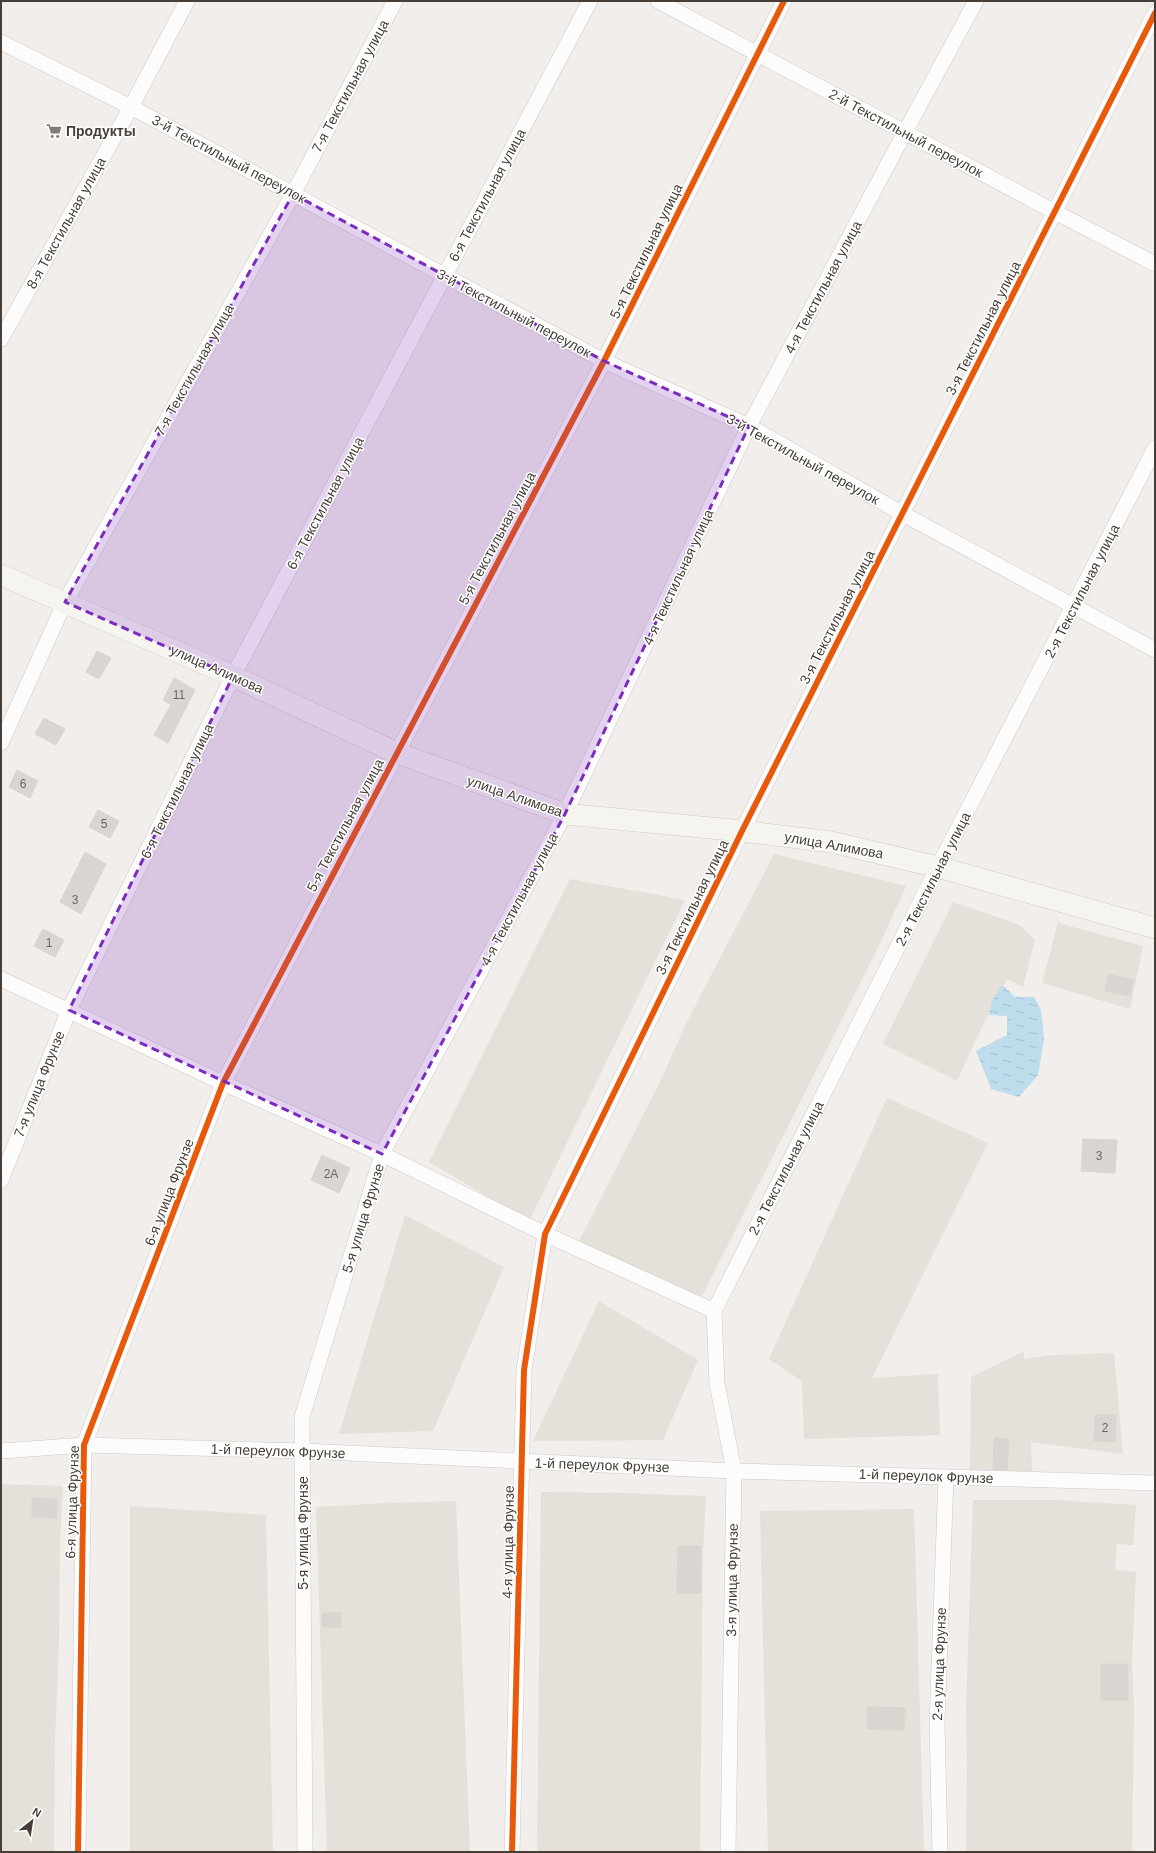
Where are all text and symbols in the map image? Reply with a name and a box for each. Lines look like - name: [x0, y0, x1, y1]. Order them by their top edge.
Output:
- street label: 7-я Текстильная улица: [308, 17, 392, 155]
- street label: 2-й Текстильный переулок: [826, 86, 986, 181]
- street label: 3-й Текстильный переулок: [149, 112, 309, 207]
- supermarket icon: Продукты: [45, 122, 63, 140]
- place label: Продукты: [66, 123, 136, 139]
- street label: 6-я Текстильная улица: [445, 126, 529, 264]
- street label: 8-я Текстильная улица: [23, 154, 109, 292]
- street label: 5-я Текстильная улица: [606, 181, 686, 321]
- street label: 4-я Текстильная улица: [781, 218, 865, 356]
- street label: 3-я Текстильная улица: [942, 258, 1024, 398]
- street label: 3-й Текстильный переулок: [434, 266, 594, 361]
- street label: 7-я Текстильная улица: [151, 301, 237, 439]
- street label: 3-й Текстильный переулок: [724, 410, 883, 508]
- street label: 6-я Текстильная улица: [283, 434, 367, 572]
- street label: 5-я Текстильная улица: [455, 469, 539, 607]
- street label: 4-я Текстильная улица: [639, 506, 717, 647]
- street label: 2-я Текстильная улица: [1041, 521, 1123, 661]
- street label: 3-я Текстильная улица: [796, 547, 878, 687]
- street label: улица Алимова: [168, 641, 266, 697]
- house number: 11: [173, 688, 186, 702]
- street label: 6-я Текстильная улица: [137, 721, 217, 861]
- street label: 5-я Текстильная улица: [303, 756, 387, 894]
- street label: улица Алимова: [465, 772, 565, 820]
- house number: 6: [20, 777, 27, 791]
- street label: 2-я Текстильная улица: [892, 809, 974, 949]
- house number: 5: [101, 817, 108, 831]
- street label: улица Алимова: [783, 828, 885, 862]
- street label: 4-я Текстильная улица: [477, 830, 561, 968]
- street label: 3-я Текстильная улица: [652, 837, 732, 977]
- house number: 3: [72, 893, 79, 907]
- house number: 1: [46, 936, 53, 950]
- street label: 7-я улица Фрунзе: [10, 1028, 68, 1140]
- street label: 2-я Текстильная улица: [745, 1098, 827, 1238]
- street label: 6-я улица Фрунзе: [141, 1136, 197, 1248]
- house number: 3: [1096, 1149, 1103, 1163]
- street label: 5-я улица Фрунзе: [339, 1161, 387, 1275]
- house number: 2А: [324, 1167, 338, 1181]
- house number: 2: [1102, 1421, 1109, 1435]
- street label: 1-й переулок Фрунзе: [210, 1441, 346, 1461]
- street label: 6-я улица Фрунзе: [62, 1445, 82, 1559]
- street label: 1-й переулок Фрунзе: [534, 1455, 670, 1475]
- street label: 1-й переулок Фрунзе: [858, 1466, 994, 1486]
- street label: 5-я улица Фрунзе: [295, 1476, 311, 1590]
- street label: 4-я улица Фрунзе: [499, 1485, 517, 1599]
- street label: 3-я улица Фрунзе: [723, 1523, 741, 1637]
- street label: 2-я улица Фрунзе: [929, 1607, 949, 1721]
- north arrow: [12, 1801, 52, 1841]
- text: N: [31, 1805, 43, 1820]

